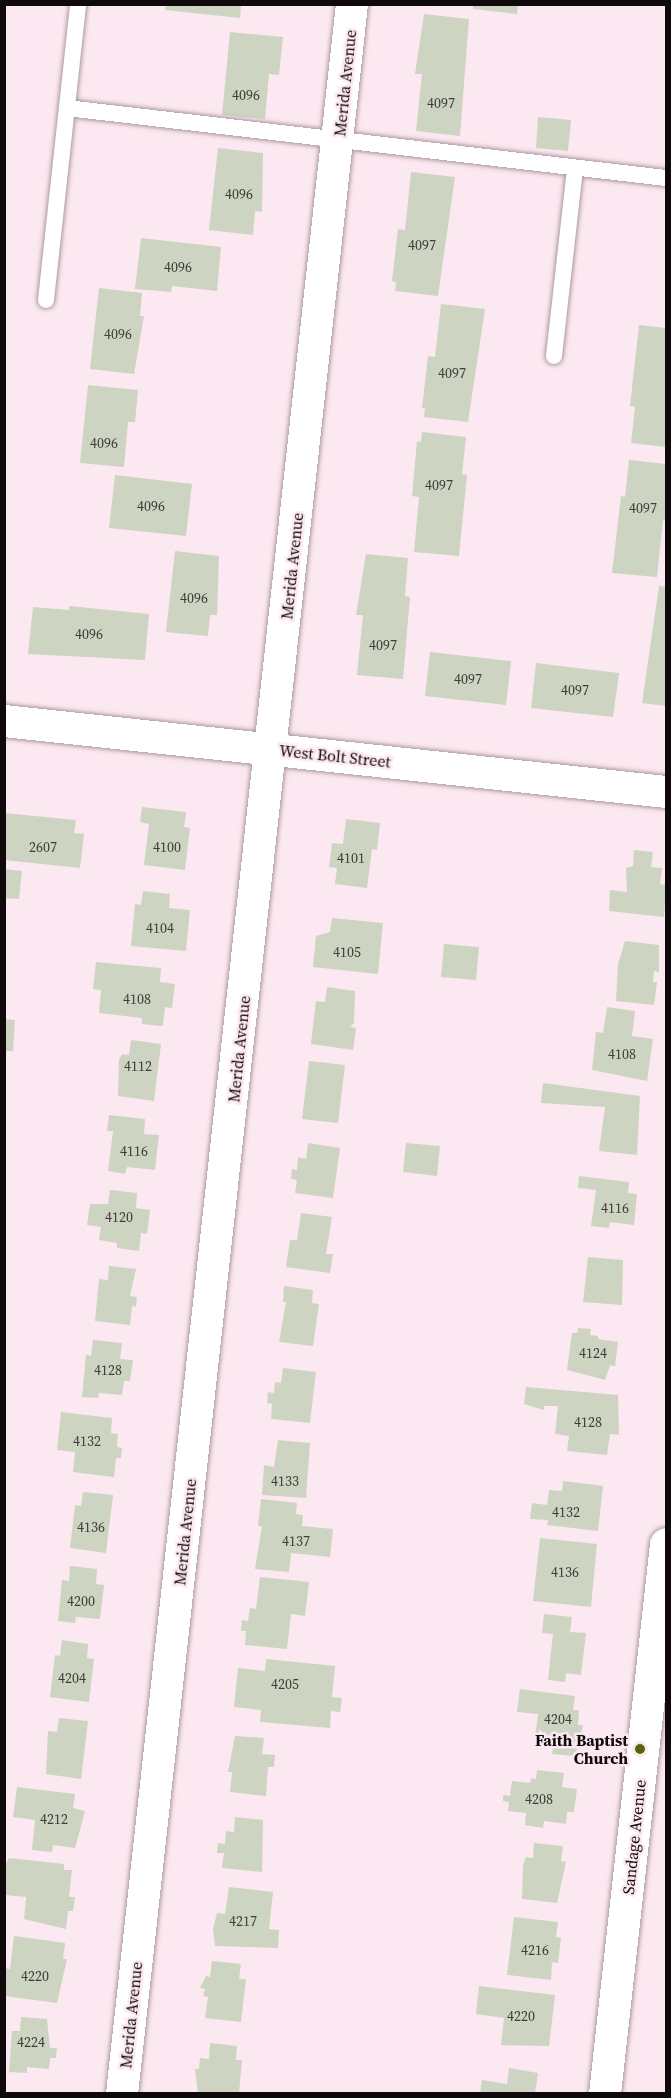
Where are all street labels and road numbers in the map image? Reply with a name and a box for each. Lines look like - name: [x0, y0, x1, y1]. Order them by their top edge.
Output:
- street label: Merida Avenue: [330, 29, 360, 137]
- street label: Merida Avenue: [277, 512, 307, 620]
- street label: West Bolt Street: [278, 741, 392, 771]
- street label: Merida Avenue: [224, 995, 254, 1103]
- street label: Merida Avenue: [170, 1478, 200, 1586]
- street label: Sandage Avenue: [618, 1779, 650, 1895]
- street label: Merida Avenue: [116, 1961, 146, 2069]

